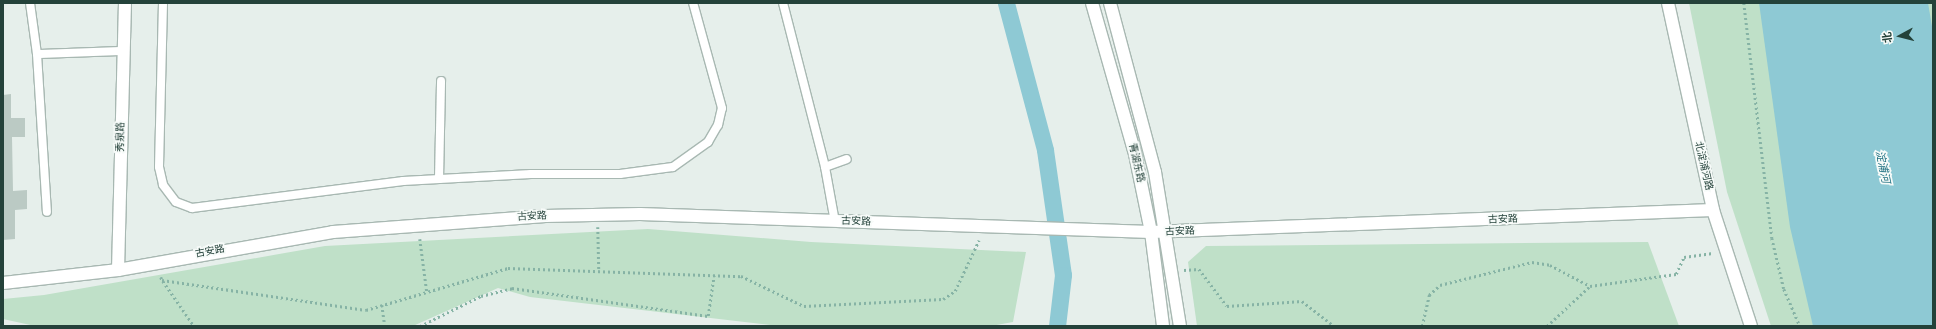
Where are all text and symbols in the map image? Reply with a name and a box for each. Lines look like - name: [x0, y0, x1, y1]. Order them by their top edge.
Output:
- north arrow: [1880, 16, 1920, 56]
- text: 北: [1879, 31, 1896, 44]
- street label: 秀泉路: [115, 122, 127, 152]
- street label: 北淀浦河路: [1692, 140, 1714, 192]
- street label: 青湖东路: [1126, 142, 1146, 184]
- water label: 淀浦河: [1872, 149, 1892, 185]
- street label: 古安路: [517, 210, 547, 224]
- street label: 古安路: [1488, 213, 1518, 227]
- street label: 古安路: [841, 215, 871, 229]
- street label: 古安路: [1165, 225, 1195, 239]
- street label: 古安路: [194, 243, 226, 261]

